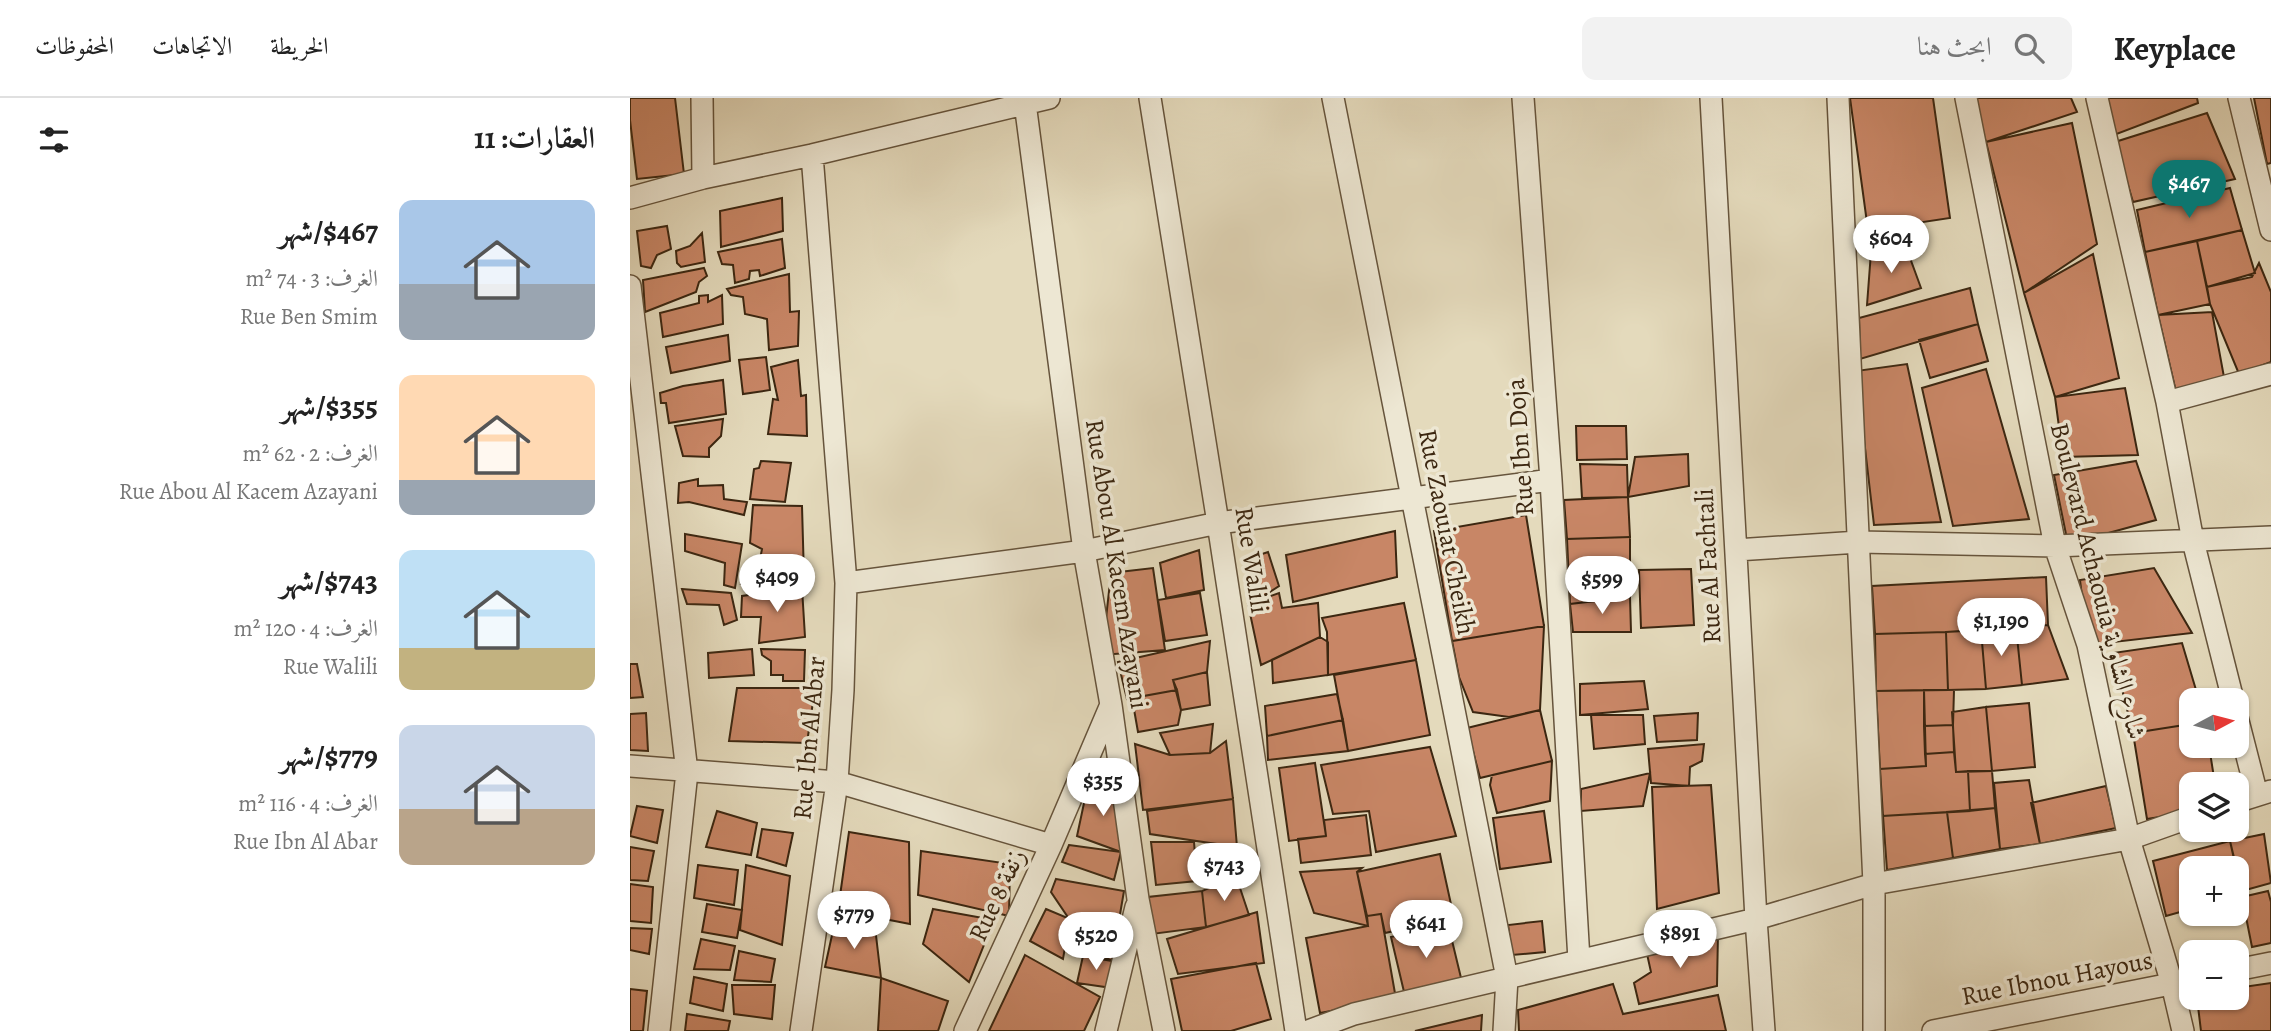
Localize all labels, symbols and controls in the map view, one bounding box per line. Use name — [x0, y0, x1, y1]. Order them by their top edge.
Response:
search box — [1582, 17, 2072, 80]
text: Keyplace — [2114, 26, 2236, 71]
text: ابحث هنا — [1917, 29, 1992, 64]
icon: search — [2010, 29, 2048, 67]
text: المحفوظات — [35, 30, 114, 62]
text: الاتجاهات — [152, 30, 232, 62]
text: الخريطة — [270, 30, 329, 62]
text: العقارات: 11 — [474, 118, 595, 158]
icon: filters — [35, 121, 73, 159]
pin: $467 — [2148, 160, 2230, 220]
text: $467 — [2168, 167, 2210, 198]
text: $467/شهر — [279, 211, 378, 251]
pin: $604 — [1850, 216, 1932, 275]
text: $604 — [1869, 222, 1913, 253]
icon: home — [455, 228, 539, 312]
text: الغرف: 3 · 74 m² — [245, 263, 378, 294]
text: Rue Ben Smim — [240, 301, 378, 332]
street label: Rue Ibn Doja — [1498, 377, 1542, 517]
text: $355/شهر — [281, 386, 378, 426]
icon: home — [455, 403, 539, 487]
street label: Rue Abou Al Kacem Azayani — [1077, 417, 1157, 711]
street label: Boulevard Achaouia شارع الشاوية — [2038, 419, 2154, 744]
street label: Rue Zaouiat Cheikh — [1410, 426, 1484, 638]
text: الغرف: 2 · 62 m² — [243, 438, 378, 469]
text: Rue Abou Al Kacem Azayani — [119, 476, 378, 507]
street label: Rue Al Fachtali — [1686, 487, 1730, 645]
street label: Rue Walili — [1226, 504, 1278, 616]
pin: $409 — [736, 554, 818, 614]
pin: $599 — [1561, 556, 1643, 616]
text: $743/شهر — [280, 561, 378, 601]
text: $409 — [755, 561, 799, 592]
text: $599 — [1581, 563, 1623, 594]
icon: home — [455, 578, 539, 662]
pin: $1,190 — [1944, 598, 2058, 658]
text: $1,190 — [1973, 605, 2029, 636]
text: الغرف: 4 · 120 m² — [234, 613, 378, 644]
text: Rue Walili — [283, 651, 378, 682]
street label: Rue Ibn Al Abar — [784, 655, 834, 821]
north arrow — [2179, 688, 2249, 758]
map controls — [2179, 688, 2249, 1010]
text: $779/شهر — [280, 736, 378, 776]
icon: home — [455, 753, 539, 837]
pin: $355 — [1062, 758, 1144, 818]
text: $355 — [1083, 765, 1123, 796]
button: layers — [2179, 772, 2249, 842]
text: الغرف: 4 · 116 m² — [238, 788, 378, 819]
text: Rue Ibn Al Abar — [233, 826, 378, 857]
street label: Rue 8 زنقة — [960, 843, 1034, 947]
pin: $743 — [1183, 844, 1265, 903]
text: $743 — [1203, 850, 1245, 881]
button: + — [2179, 856, 2249, 926]
pin: $779 — [813, 892, 895, 951]
text: $779 — [833, 898, 875, 929]
pin: $641 — [1385, 900, 1467, 960]
text: $641 — [1406, 907, 1446, 938]
pin: $891 — [1639, 910, 1721, 970]
pin: $520 — [1055, 912, 1137, 972]
text: $891 — [1660, 917, 1700, 948]
text: $520 — [1074, 919, 1118, 950]
button: − — [2179, 940, 2249, 1010]
street label: Rue Ibnou Hayous — [1958, 942, 2156, 1014]

